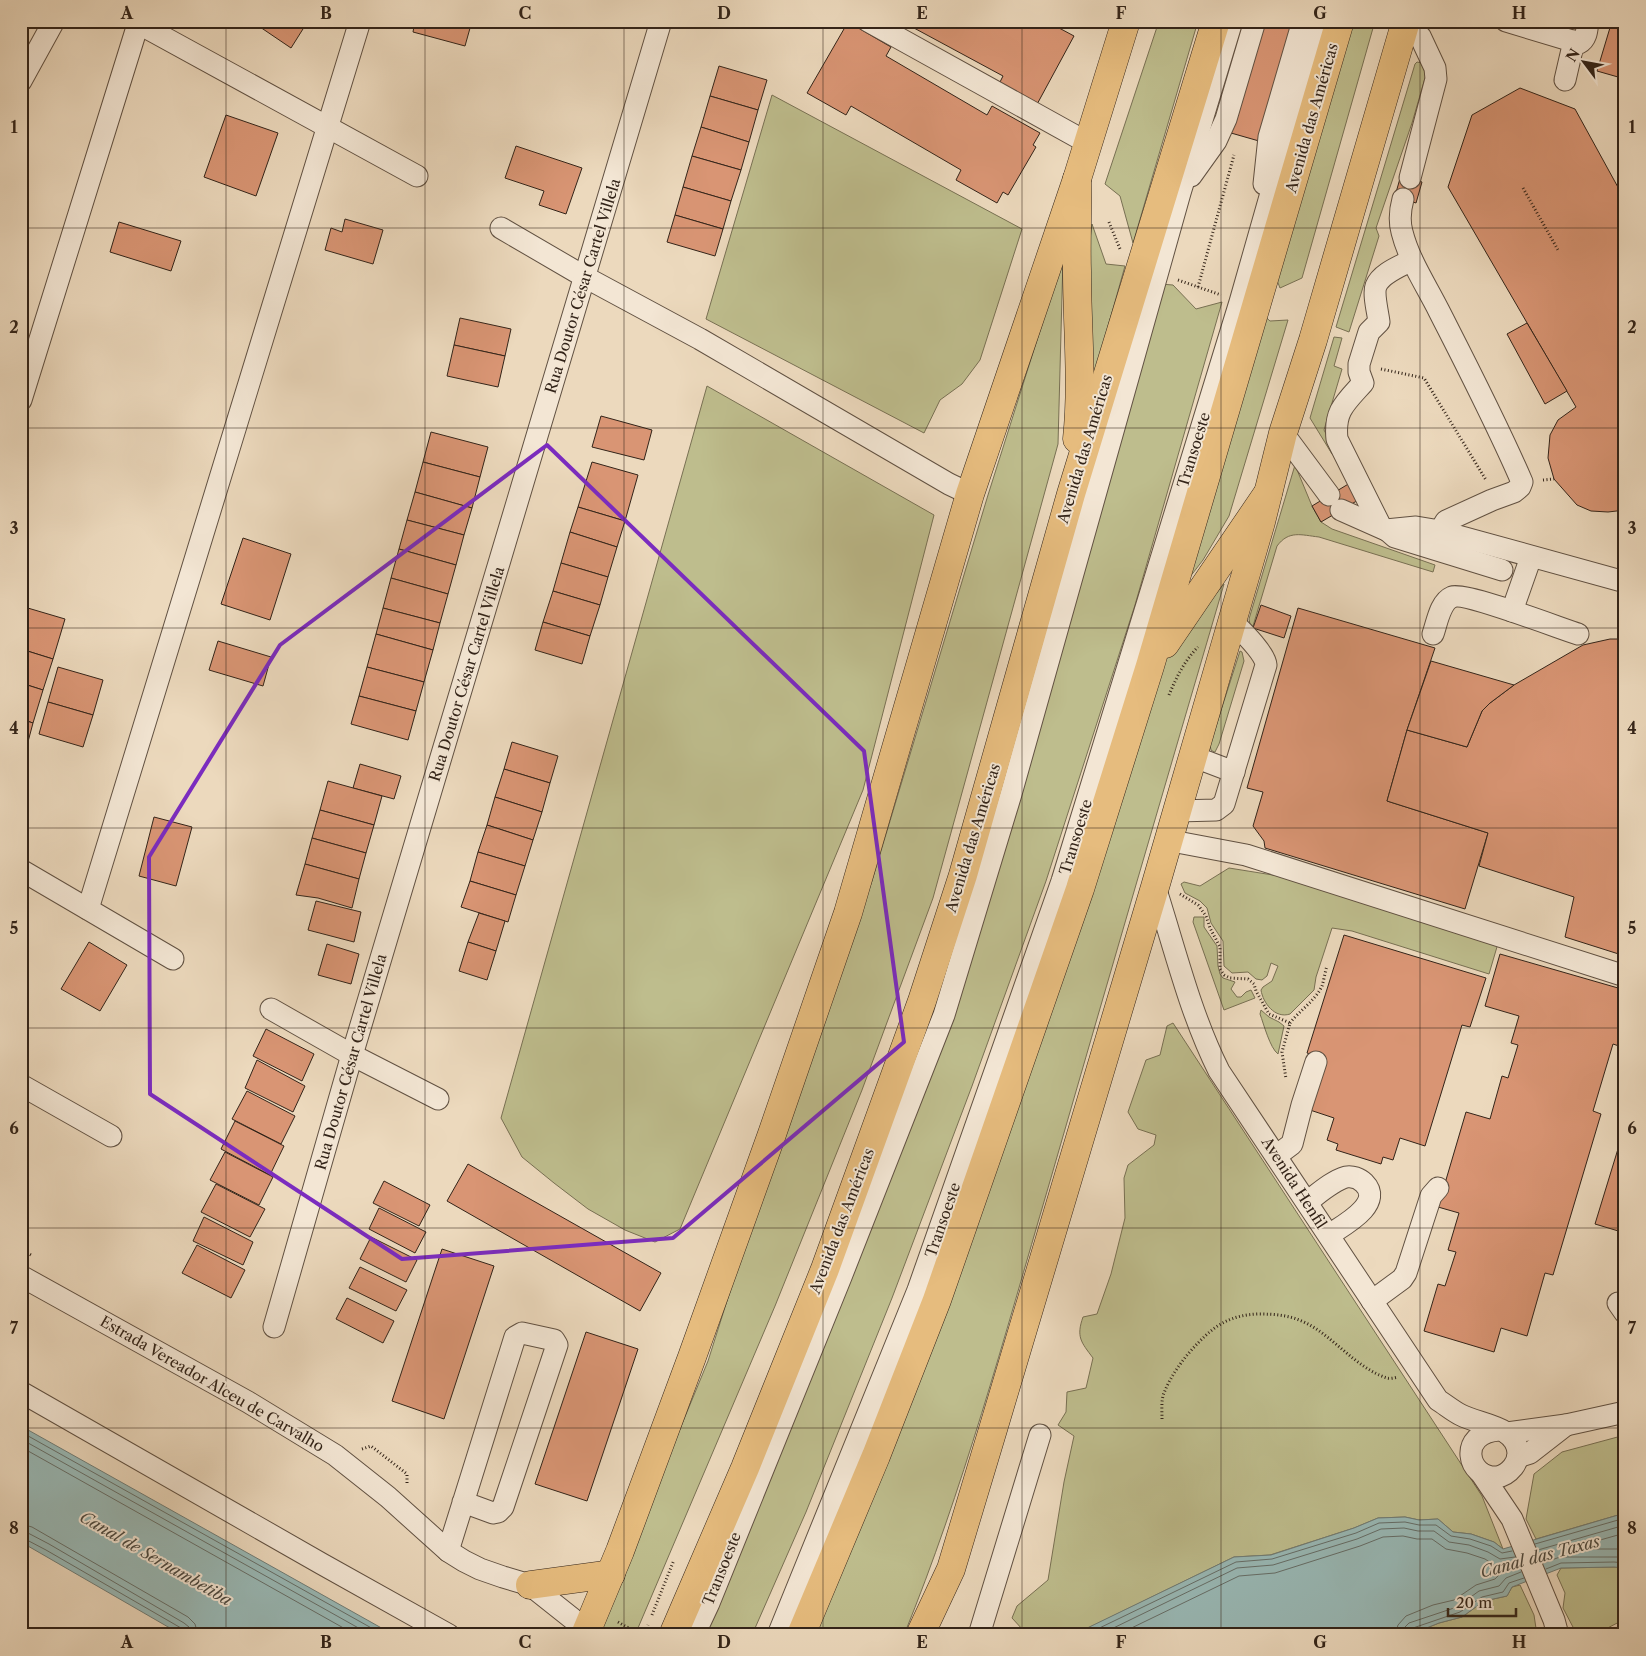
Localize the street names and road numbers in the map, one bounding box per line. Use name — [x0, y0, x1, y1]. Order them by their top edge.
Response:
street label: Avenida das Américas — [1281, 41, 1342, 196]
street label: Rua Doutor César Cartel Villela — [541, 176, 624, 396]
street label: Avenida das Américas — [1053, 372, 1116, 527]
street label: Transoeste — [1173, 410, 1214, 490]
street label: Rua Doutor César Cartel Villela — [425, 564, 508, 784]
street label: Avenida das Américas — [941, 761, 1004, 916]
street label: Transoeste — [1055, 797, 1096, 877]
street label: Rua Doutor César Cartel Villela — [311, 952, 391, 1172]
street label: Avenida Henfil — [1257, 1133, 1331, 1233]
street label: Avenida das Américas — [805, 1145, 878, 1297]
street label: Transoeste — [921, 1180, 964, 1260]
street label: Estrada Vereador Alceu de Carvalho — [97, 1311, 328, 1456]
street label: Transoeste — [698, 1529, 745, 1609]

